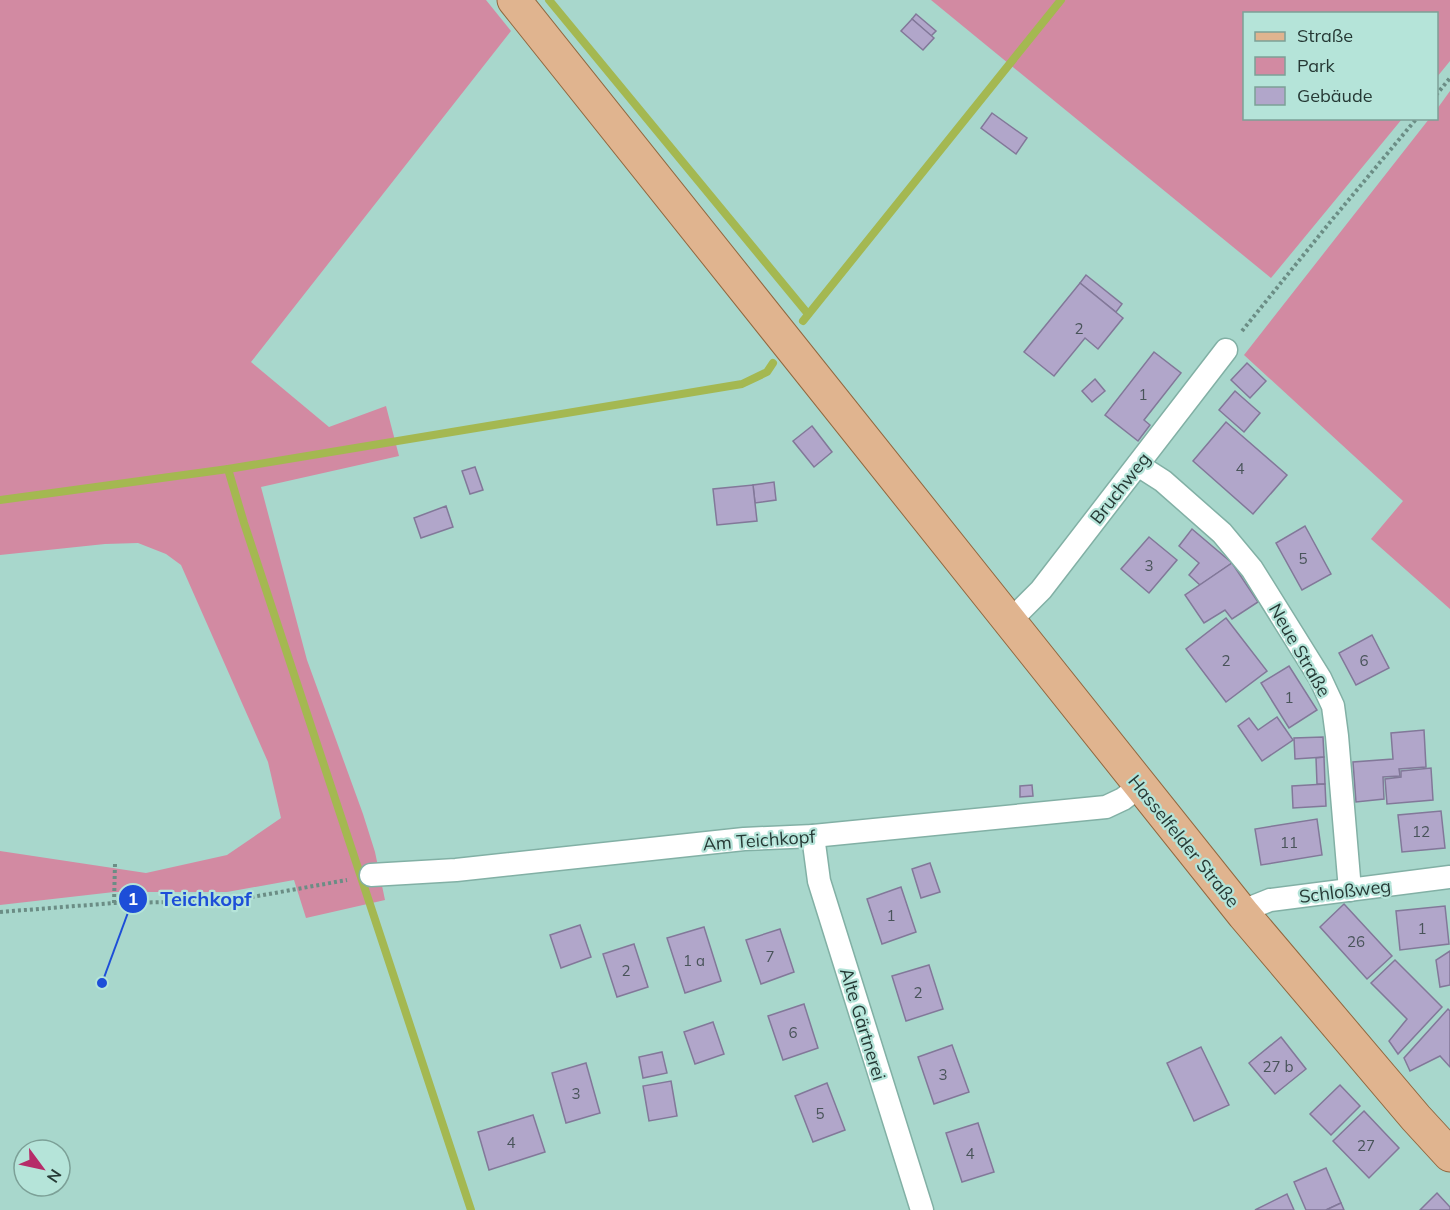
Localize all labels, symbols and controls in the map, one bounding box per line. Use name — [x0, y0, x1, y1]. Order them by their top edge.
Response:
legend — [1243, 12, 1438, 120]
text: Straße — [1297, 24, 1353, 47]
text: Park — [1297, 54, 1336, 77]
text: Gebäude — [1297, 84, 1373, 107]
house number: 2 — [1074, 319, 1084, 338]
house number: 1 — [1138, 385, 1148, 404]
street label: Bruchweg — [1085, 448, 1155, 528]
house number: 4 — [1235, 459, 1245, 478]
house number: 5 — [1298, 549, 1308, 568]
house number: 3 — [1144, 556, 1154, 575]
street label: Neue Straße — [1264, 599, 1336, 701]
house number: 2 — [1221, 651, 1231, 670]
house number: 6 — [1359, 651, 1369, 670]
house number: 1 — [1284, 688, 1294, 707]
street label: Hasselfelder Straße — [1123, 770, 1245, 912]
house number: 12 — [1412, 822, 1430, 841]
street label: Am Teichkopf — [702, 825, 817, 855]
house number: 11 — [1280, 833, 1298, 852]
street label: Schloßweg — [1298, 874, 1392, 908]
callout: Teichkopf — [118, 880, 263, 918]
text: Teichkopf — [160, 886, 252, 911]
text: 1 — [128, 887, 138, 910]
house number: 1 — [886, 906, 896, 925]
house number: 1 — [1417, 919, 1427, 938]
house number: 26 — [1347, 932, 1365, 951]
house number: 7 — [765, 947, 775, 966]
house number: 1 a — [683, 951, 705, 970]
house number: 2 — [621, 961, 631, 980]
street label: Alte Gärtnerei — [835, 965, 891, 1083]
house number: 2 — [913, 983, 923, 1002]
house number: 6 — [788, 1023, 798, 1042]
house number: 27 b — [1263, 1057, 1293, 1076]
house number: 3 — [938, 1065, 948, 1084]
house number: 3 — [571, 1084, 581, 1103]
house number: 5 — [815, 1104, 825, 1123]
house number: 4 — [506, 1133, 516, 1152]
house number: 27 — [1357, 1136, 1375, 1155]
north arrow — [12, 1138, 72, 1198]
house number: 4 — [965, 1144, 975, 1163]
text: N — [43, 1166, 66, 1187]

